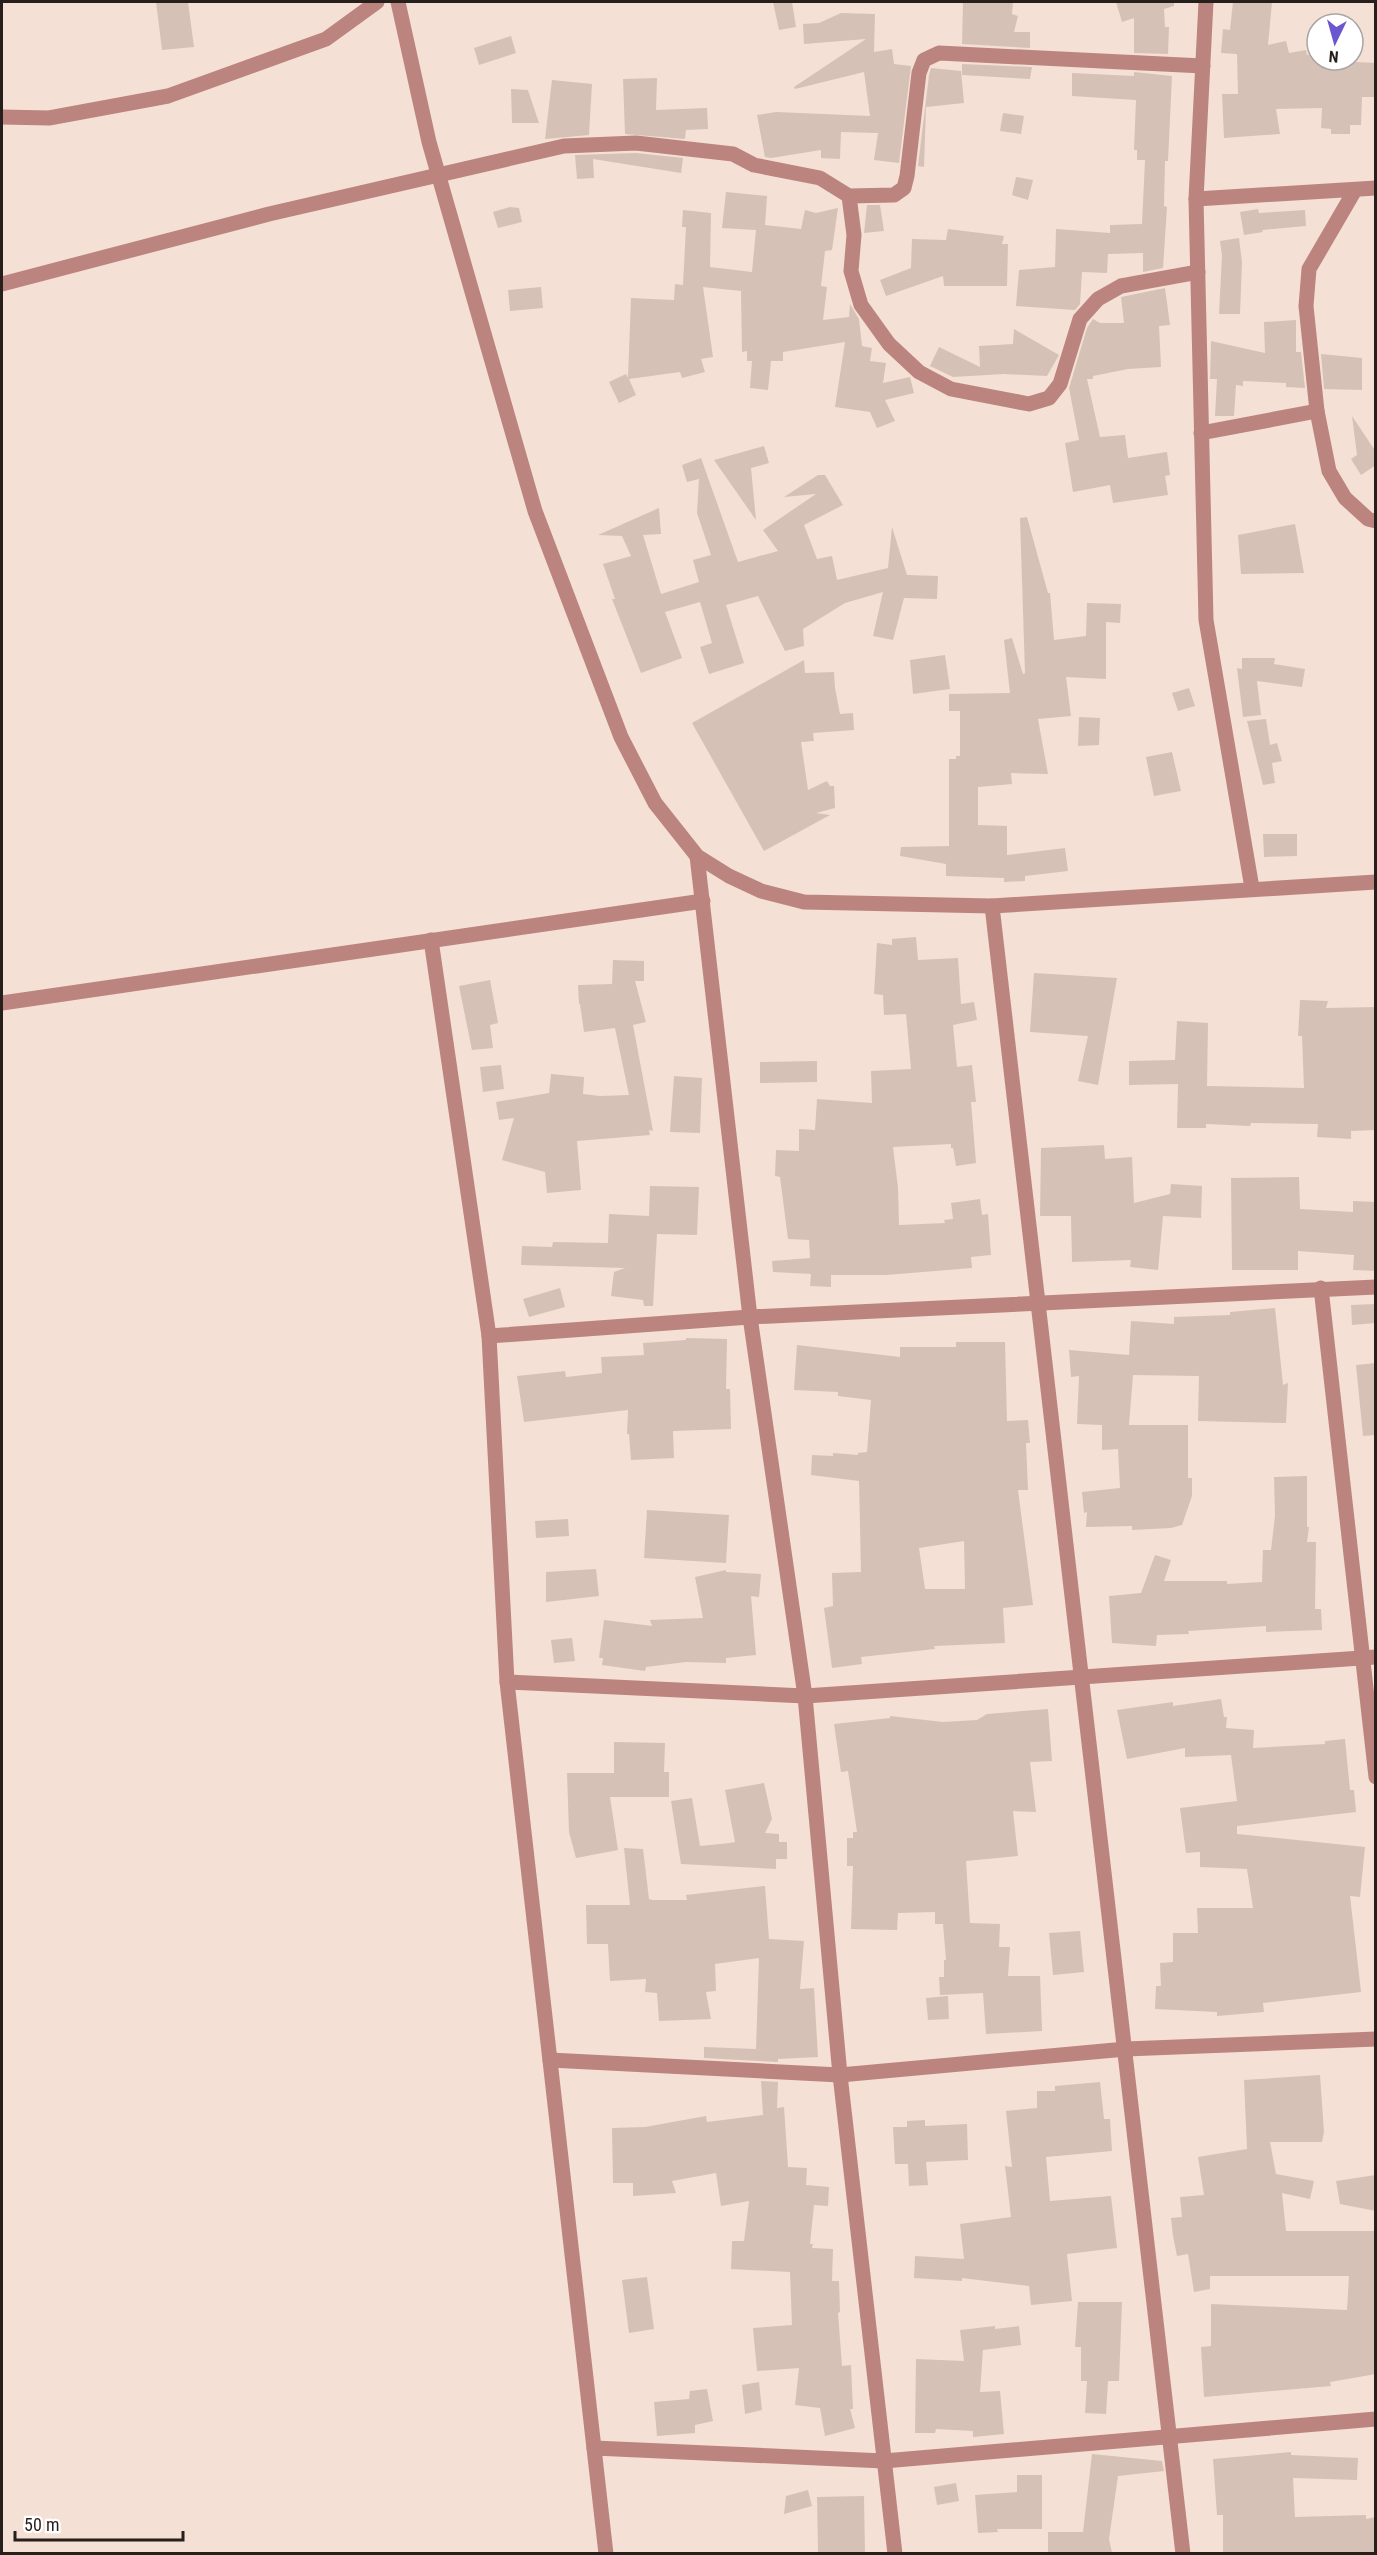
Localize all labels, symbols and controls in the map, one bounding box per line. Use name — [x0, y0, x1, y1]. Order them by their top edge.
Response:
north arrow — [1305, 12, 1365, 72]
text: N — [1328, 47, 1339, 66]
scale bar — [15, 2504, 183, 2542]
text: 50 m — [24, 2514, 59, 2535]

